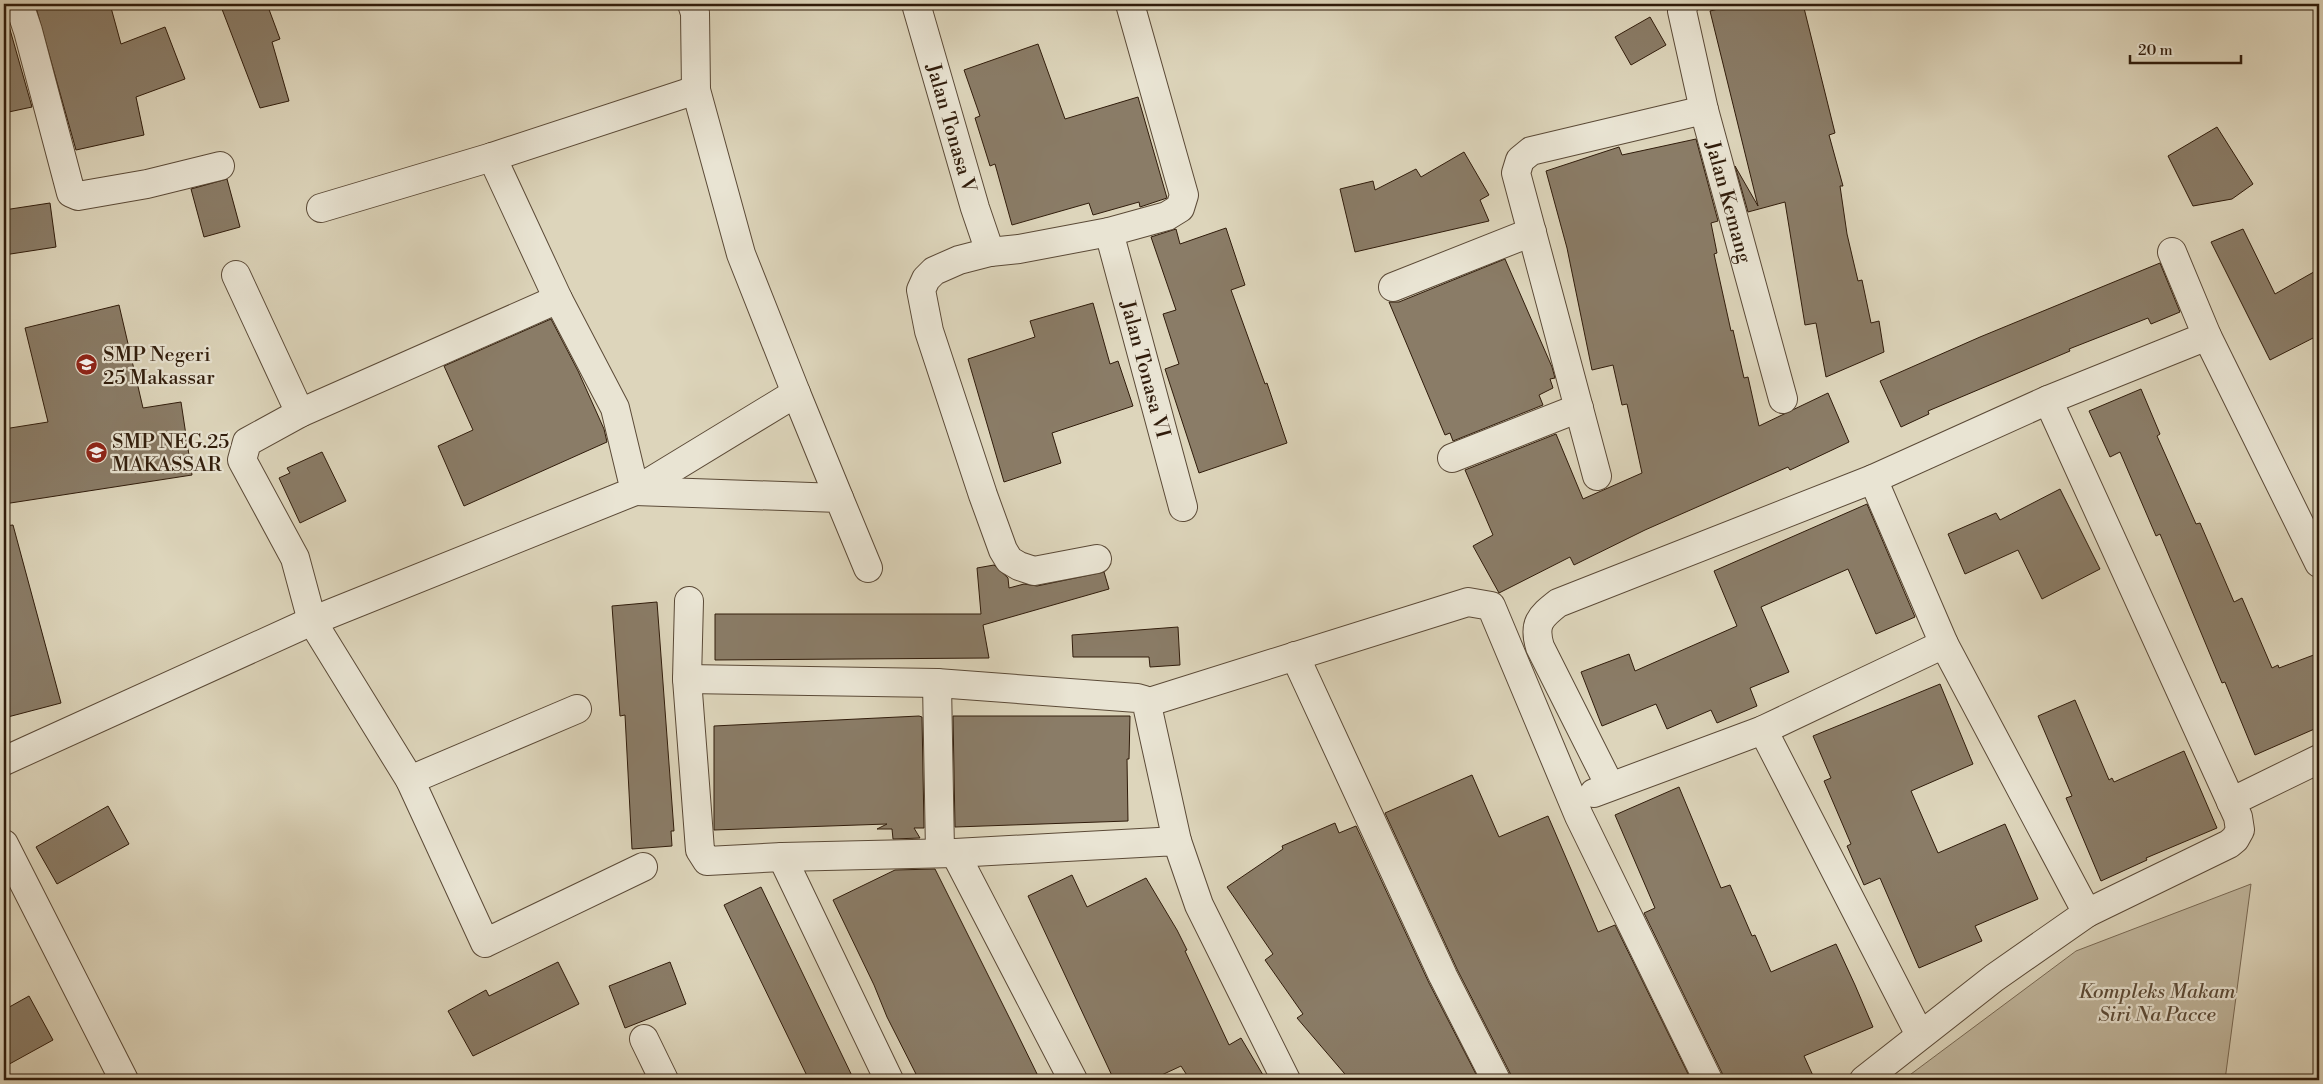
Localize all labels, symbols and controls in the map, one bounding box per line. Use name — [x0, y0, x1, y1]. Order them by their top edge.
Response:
scale bar — [2130, 32, 2242, 64]
text: 20 m — [2138, 41, 2173, 60]
street label: Jalan Tonasa V — [920, 60, 981, 197]
street label: Jalan Kemang — [1699, 138, 1756, 267]
street label: Jalan Tonasa VI — [1114, 297, 1175, 441]
place label: SMP Negeri 25 Makassar — [103, 343, 215, 391]
school or university icon: SMP Negeri 25 Makassar — [75, 353, 99, 377]
place label: SMP NEG.25 MAKASSAR — [112, 430, 229, 478]
school or university icon: SMP NEG.25 MAKASSAR — [84, 440, 108, 464]
park label: Kompleks Makam Siri Na Pacce — [2078, 980, 2236, 1028]

